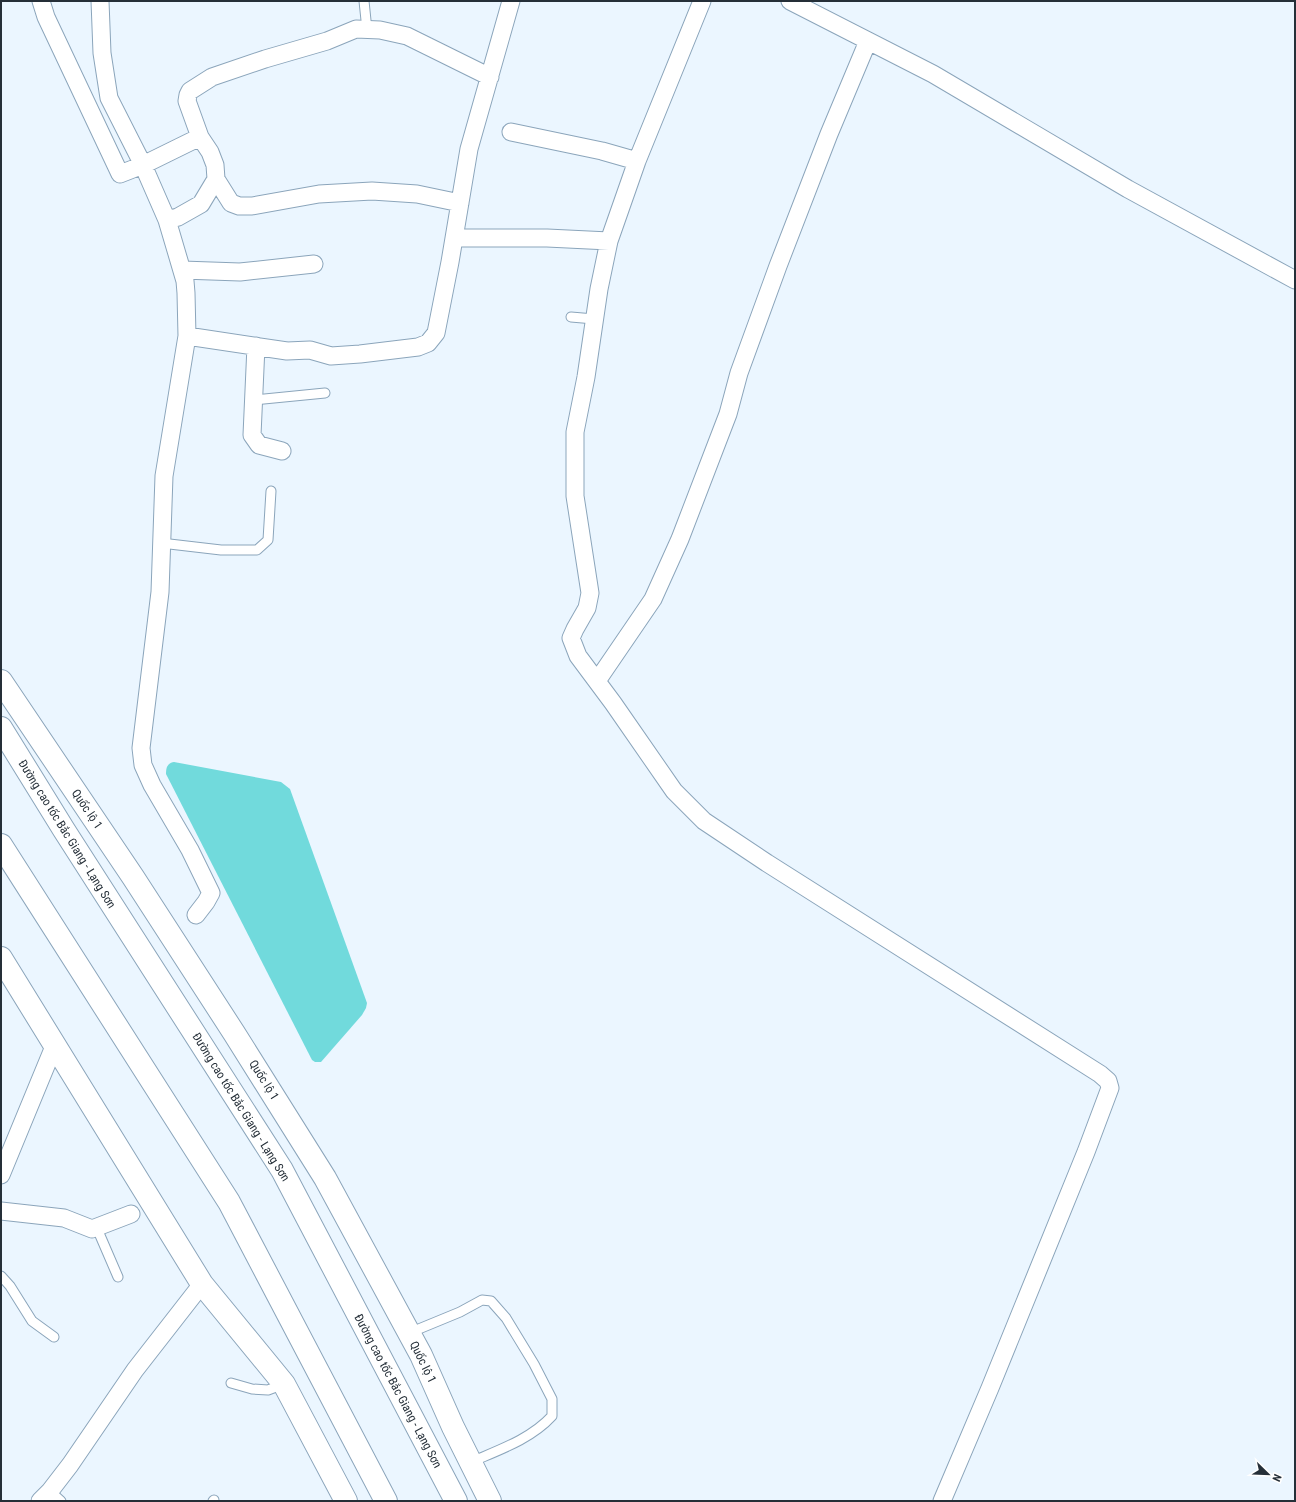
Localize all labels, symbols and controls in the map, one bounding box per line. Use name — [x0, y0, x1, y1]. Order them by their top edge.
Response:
street label: Đường cao tốc Bắc Giang - Lạng Sơn — [15, 757, 119, 911]
street label: Quốc lộ 1 — [69, 787, 105, 831]
street label: Đường cao tốc Bắc Giang - Lạng Sơn — [189, 1030, 293, 1184]
street label: Quốc lộ 1 — [246, 1057, 282, 1103]
street label: Đường cao tốc Bắc Giang - Lạng Sơn — [351, 1312, 445, 1471]
street label: Quốc lộ 1 — [407, 1339, 439, 1385]
north arrow — [1248, 1454, 1288, 1494]
text: N — [1269, 1472, 1284, 1484]

